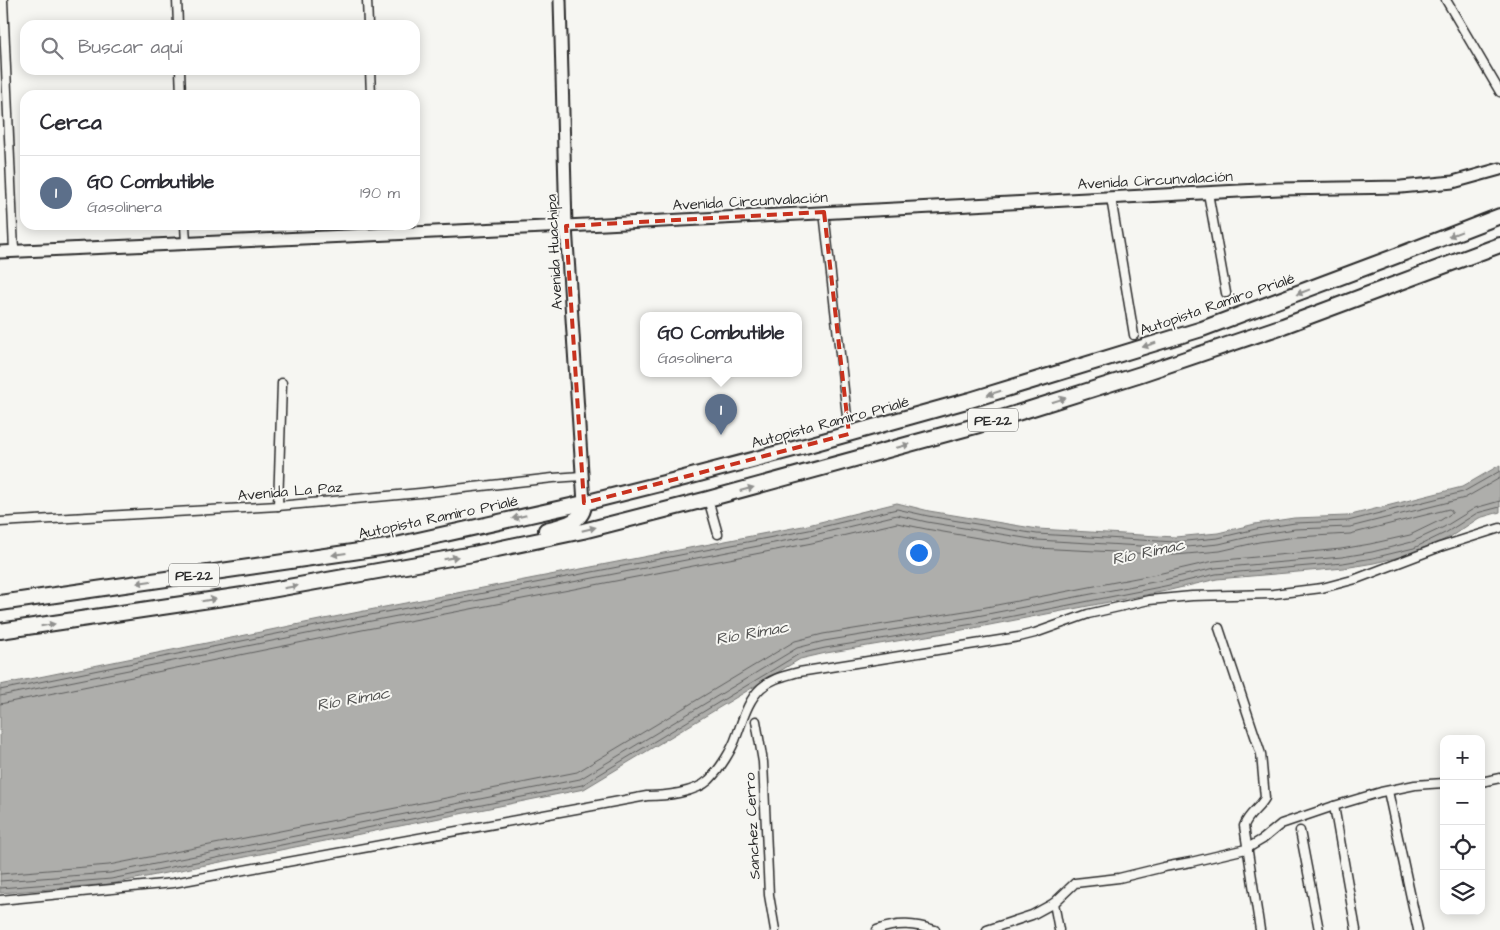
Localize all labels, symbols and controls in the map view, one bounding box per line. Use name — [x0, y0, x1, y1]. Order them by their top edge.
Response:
search box — [20, 20, 420, 75]
icon: search — [38, 34, 66, 62]
text: Buscar aquí — [78, 34, 182, 61]
text: Cerca — [40, 108, 102, 137]
street label: Avenida Circunvalación — [1077, 166, 1234, 195]
text: GO Combutible — [87, 169, 214, 196]
text: 1 — [55, 182, 57, 204]
text: 190 m — [360, 182, 400, 204]
street label: Avenida Circunvalación — [672, 187, 829, 216]
street label: Avenida Huachipa — [541, 193, 568, 310]
text: Gasolinera — [87, 196, 162, 218]
one-way arrow — [1447, 230, 1462, 238]
street label: Autopista Ramiro Prialé — [1137, 268, 1298, 341]
one-way arrow — [1295, 288, 1310, 296]
popup — [640, 312, 802, 377]
text: GO Combutible — [657, 320, 785, 347]
one-way arrow — [1142, 342, 1157, 350]
text: Gasolinera — [657, 347, 732, 369]
one-way arrow — [986, 389, 1001, 397]
street label: Autopista Ramiro Prialé — [749, 391, 911, 454]
pin: 1 — [705, 394, 737, 435]
one-way arrow — [1052, 395, 1067, 403]
road number: PE-22 — [968, 408, 1018, 432]
one-way arrow — [896, 441, 911, 449]
street label: Avenida La Paz — [237, 476, 344, 507]
one-way arrow — [739, 484, 754, 492]
street label: Autopista Ramiro Prialé — [356, 490, 520, 545]
one-way arrow — [511, 513, 526, 521]
one-way arrow — [582, 525, 597, 533]
water label: Río Rímac — [1110, 533, 1187, 570]
your location — [906, 540, 932, 566]
one-way arrow — [331, 550, 347, 558]
one-way arrow — [444, 554, 459, 562]
road number: PE-22 — [169, 564, 219, 586]
one-way arrow — [135, 578, 151, 586]
one-way arrow — [284, 582, 300, 590]
one-way arrow — [201, 596, 217, 604]
water label: Río Rímac — [714, 616, 791, 650]
one-way arrow — [41, 620, 57, 628]
water label: Río Rímac — [315, 682, 392, 716]
map controls — [1440, 735, 1485, 915]
button: + — [1440, 735, 1485, 780]
street label: Sanchez Cerro — [739, 771, 766, 880]
button: − — [1440, 780, 1485, 825]
button: locate — [1440, 825, 1485, 870]
button: layers — [1440, 870, 1485, 915]

